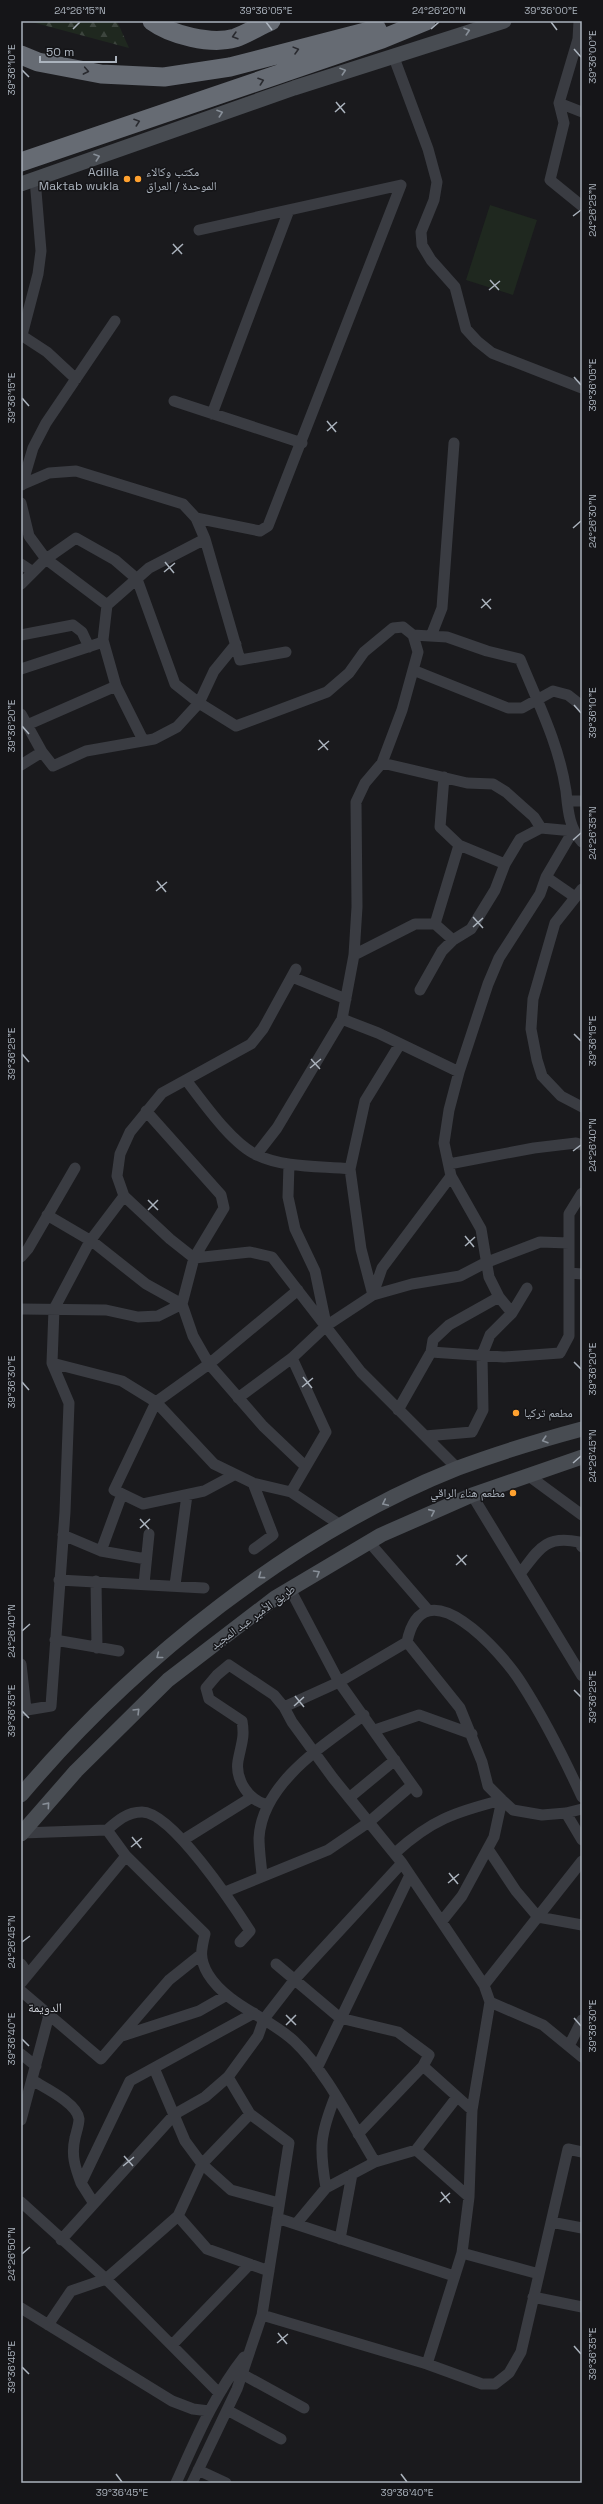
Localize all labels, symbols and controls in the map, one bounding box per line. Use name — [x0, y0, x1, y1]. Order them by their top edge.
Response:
text: 24°26'15"N — [54, 4, 106, 17]
text: 39°36'05"E — [240, 4, 293, 17]
text: 24°26'20"N — [412, 4, 466, 17]
text: 39°36'00"E — [524, 4, 578, 17]
one-way arrow — [463, 27, 470, 36]
text: 39°36'00"E — [586, 30, 599, 84]
one-way arrow — [232, 31, 239, 40]
scale bar — [40, 38, 116, 64]
text: 39°36'10"E — [5, 44, 18, 96]
text: 50 m — [46, 44, 74, 60]
one-way arrow — [293, 46, 300, 55]
one-way arrow — [83, 66, 89, 75]
one-way arrow — [339, 68, 346, 76]
one-way arrow — [257, 77, 264, 85]
one-way arrow — [216, 110, 223, 118]
one-way arrow — [134, 119, 141, 127]
one-way arrow — [94, 153, 101, 161]
place label: Adilla Maktab wukla — [39, 164, 119, 194]
place label: مكتب وكالاء الموحدة / العراق — [146, 164, 217, 194]
marker: Adilla Maktab wukla — [122, 174, 132, 184]
marker: مكتب وكالاء الموحدة / العراق — [133, 174, 143, 184]
text: 24°26'25"N — [586, 183, 599, 237]
text: 39°36'05"E — [586, 358, 599, 411]
text: 39°36'15"E — [5, 372, 18, 423]
text: 24°26'30"N — [586, 494, 599, 548]
text: 39°36'10"E — [586, 687, 599, 739]
text: 39°36'20"E — [5, 699, 18, 752]
text: 24°26'35"N — [586, 806, 599, 860]
text: 39°36'15"E — [586, 1015, 599, 1066]
text: 39°36'25"E — [5, 1027, 18, 1080]
text: 24°26'40"N — [586, 1118, 599, 1172]
text: 39°36'20"E — [586, 1342, 599, 1395]
text: 39°36'30"E — [5, 1355, 18, 1408]
place label: مطعم تركيا — [524, 1405, 573, 1421]
marker: مطعم تركيا — [511, 1408, 521, 1418]
text: 24°26'45"N — [586, 1429, 599, 1483]
one-way arrow — [541, 1435, 548, 1444]
place label: مطعم هناء الراقي — [430, 1485, 505, 1503]
marker: مطعم هناء الراقي — [508, 1488, 518, 1498]
one-way arrow — [381, 1498, 389, 1506]
one-way arrow — [428, 1509, 435, 1517]
one-way arrow — [313, 1570, 320, 1577]
one-way arrow — [258, 1571, 265, 1579]
street label: طريق الأمير عبد المجيد — [207, 1581, 299, 1653]
text: 24°26'40"N — [5, 1604, 18, 1658]
one-way arrow — [156, 1651, 163, 1658]
text: 39°36'25"E — [586, 1670, 599, 1723]
text: 39°36'35"E — [5, 1684, 18, 1737]
one-way arrow — [132, 1708, 140, 1716]
one-way arrow — [42, 1802, 49, 1810]
text: 24°26'45"N — [5, 1915, 18, 1969]
district label: الدويمة — [28, 1999, 62, 2016]
text: 39°36'30"E — [586, 1999, 599, 2052]
text: 39°36'40"E — [5, 2012, 18, 2065]
text: 24°26'50"N — [5, 2227, 18, 2281]
text: 39°36'35"E — [586, 2327, 599, 2380]
text: 39°36'45"E — [5, 2340, 18, 2393]
text: 39°36'45"E — [96, 2486, 149, 2499]
text: 39°36'40"E — [381, 2486, 434, 2499]

